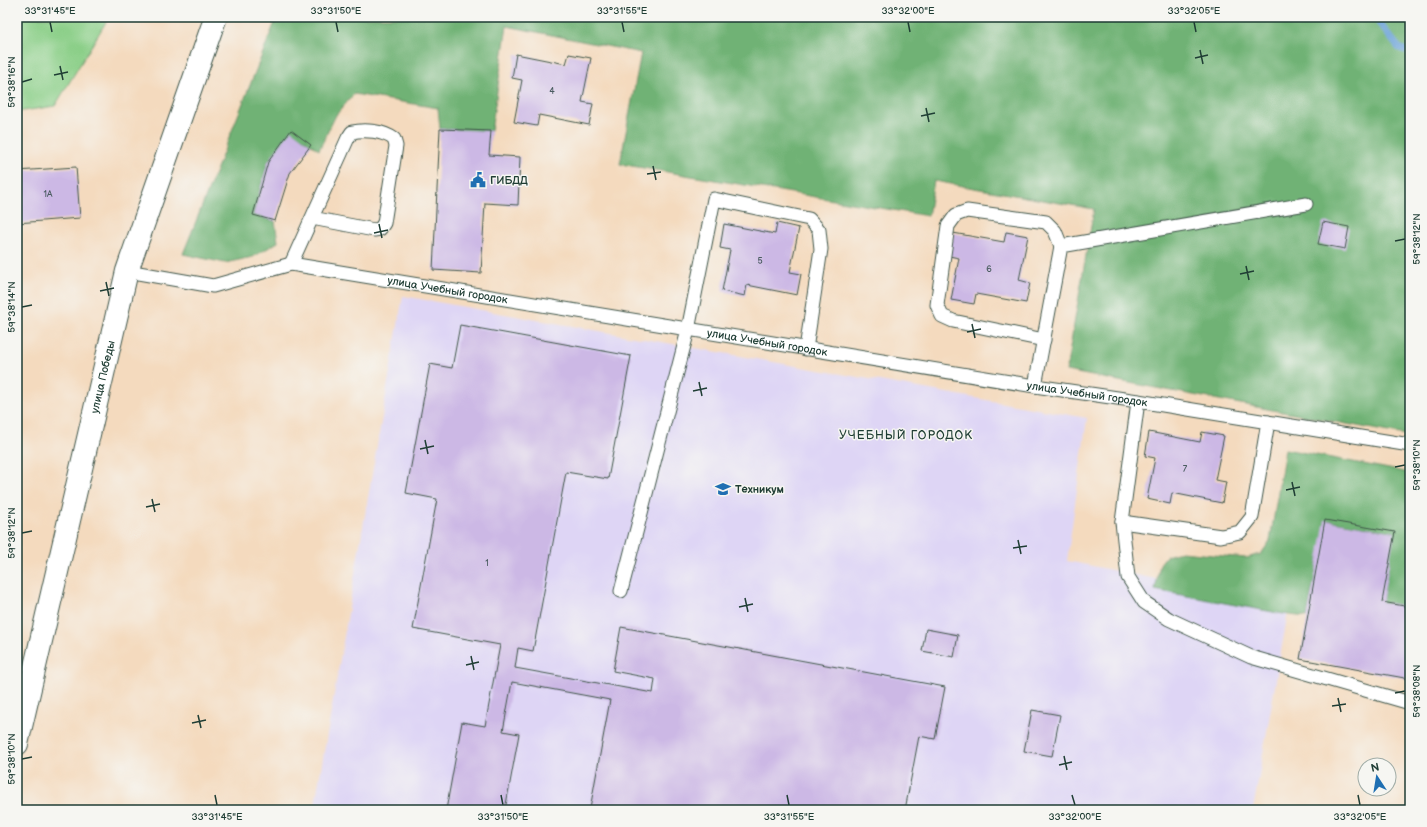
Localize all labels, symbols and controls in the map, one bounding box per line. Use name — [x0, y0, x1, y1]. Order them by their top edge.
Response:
text: 33°31'45"E — [24, 5, 76, 17]
text: 33°31'50"E — [311, 5, 362, 17]
text: 33°31'55"E — [597, 5, 648, 17]
text: 33°32'00"E — [881, 5, 935, 17]
text: 33°32'05"E — [1168, 5, 1221, 17]
text: 59°38'16"N — [6, 56, 18, 108]
house number: 4 — [549, 86, 555, 97]
public building icon: ГИБДД — [469, 171, 487, 189]
place label: ГИБДД — [490, 174, 528, 187]
house number: 1А — [44, 189, 53, 200]
text: 59°38'12"N — [1411, 213, 1423, 265]
house number: 5 — [757, 256, 763, 267]
house number: 6 — [986, 264, 992, 275]
street label: улица Учебный городок — [386, 273, 509, 306]
text: 59°38'14"N — [6, 281, 18, 333]
street label: улица Учебный городок — [706, 326, 829, 358]
street label: улица Победы — [88, 339, 117, 414]
street label: улица Учебный городок — [1026, 378, 1149, 409]
district label: УЧЕБНЫЙ ГОРОДОК — [839, 428, 973, 443]
text: 59°38'10"N — [1411, 439, 1423, 491]
house number: 7 — [1183, 464, 1188, 475]
school or university icon: Техникум — [714, 480, 732, 498]
place label: Техникум — [735, 483, 784, 496]
text: 59°38'12"N — [6, 507, 18, 559]
house number: 1 — [485, 558, 489, 569]
text: 59°38'08"N — [1411, 664, 1423, 718]
text: 59°38'10"N — [6, 733, 18, 785]
north arrow — [1357, 757, 1397, 797]
text: N — [1370, 760, 1380, 775]
text: 33°31'45"E — [191, 811, 243, 823]
text: 33°31'50"E — [478, 811, 529, 823]
text: 33°31'55"E — [764, 811, 815, 823]
text: 33°32'00"E — [1048, 811, 1102, 823]
text: 33°32'05"E — [1334, 811, 1387, 823]

